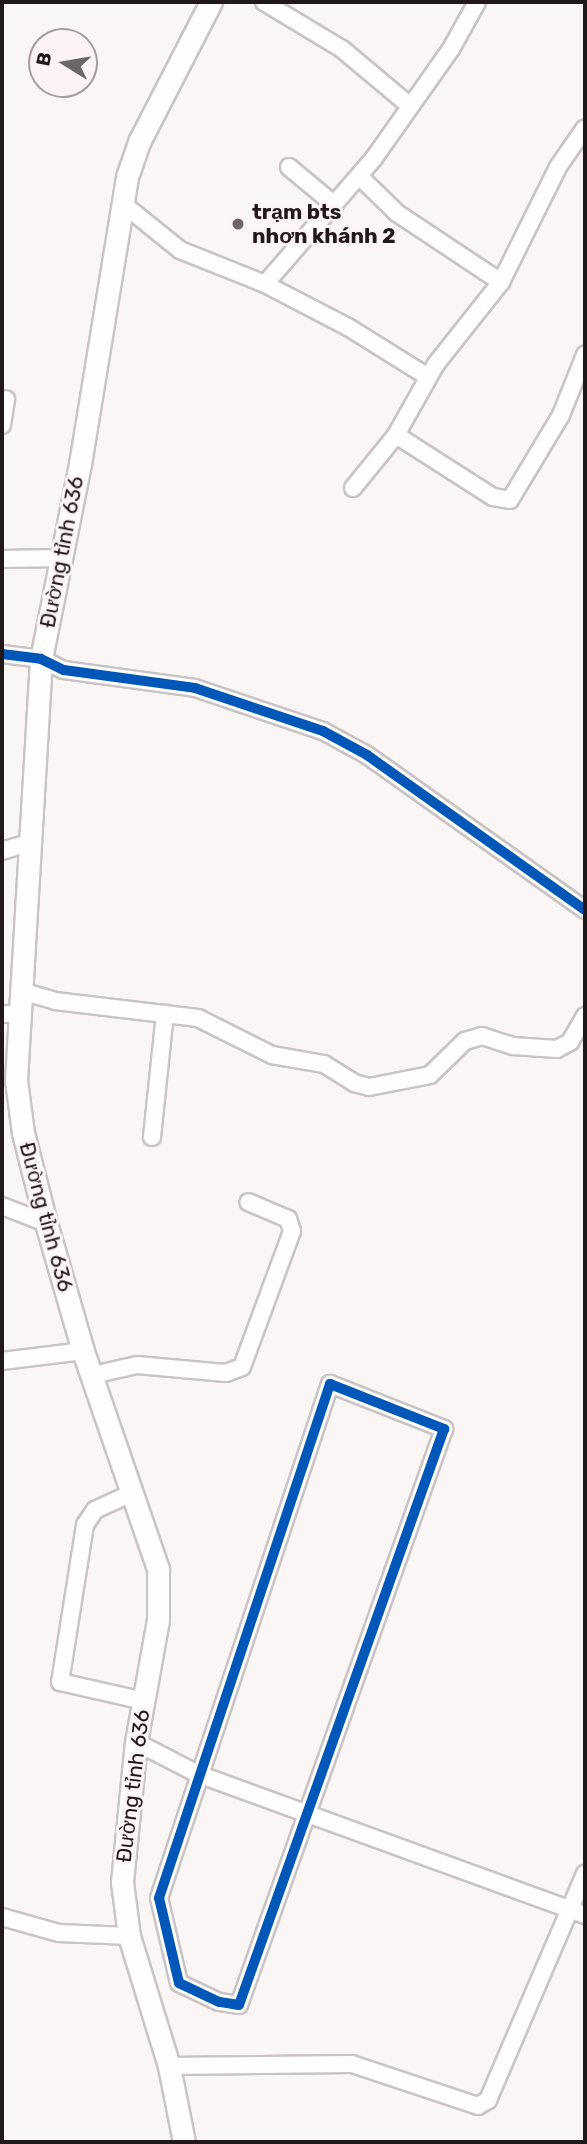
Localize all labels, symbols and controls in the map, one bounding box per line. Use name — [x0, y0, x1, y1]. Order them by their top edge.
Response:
north arrow — [28, 28, 98, 98]
text: B — [31, 51, 56, 68]
place label: trạm bts nhơn khánh 2 — [252, 199, 396, 249]
marker: trạm bts nhơn khánh 2 — [230, 216, 246, 232]
street label: Đường tỉnh 636 — [35, 474, 89, 630]
street label: Đường tỉnh 636 — [14, 1139, 78, 1295]
street label: Đường tỉnh 636 — [111, 1708, 155, 1864]

